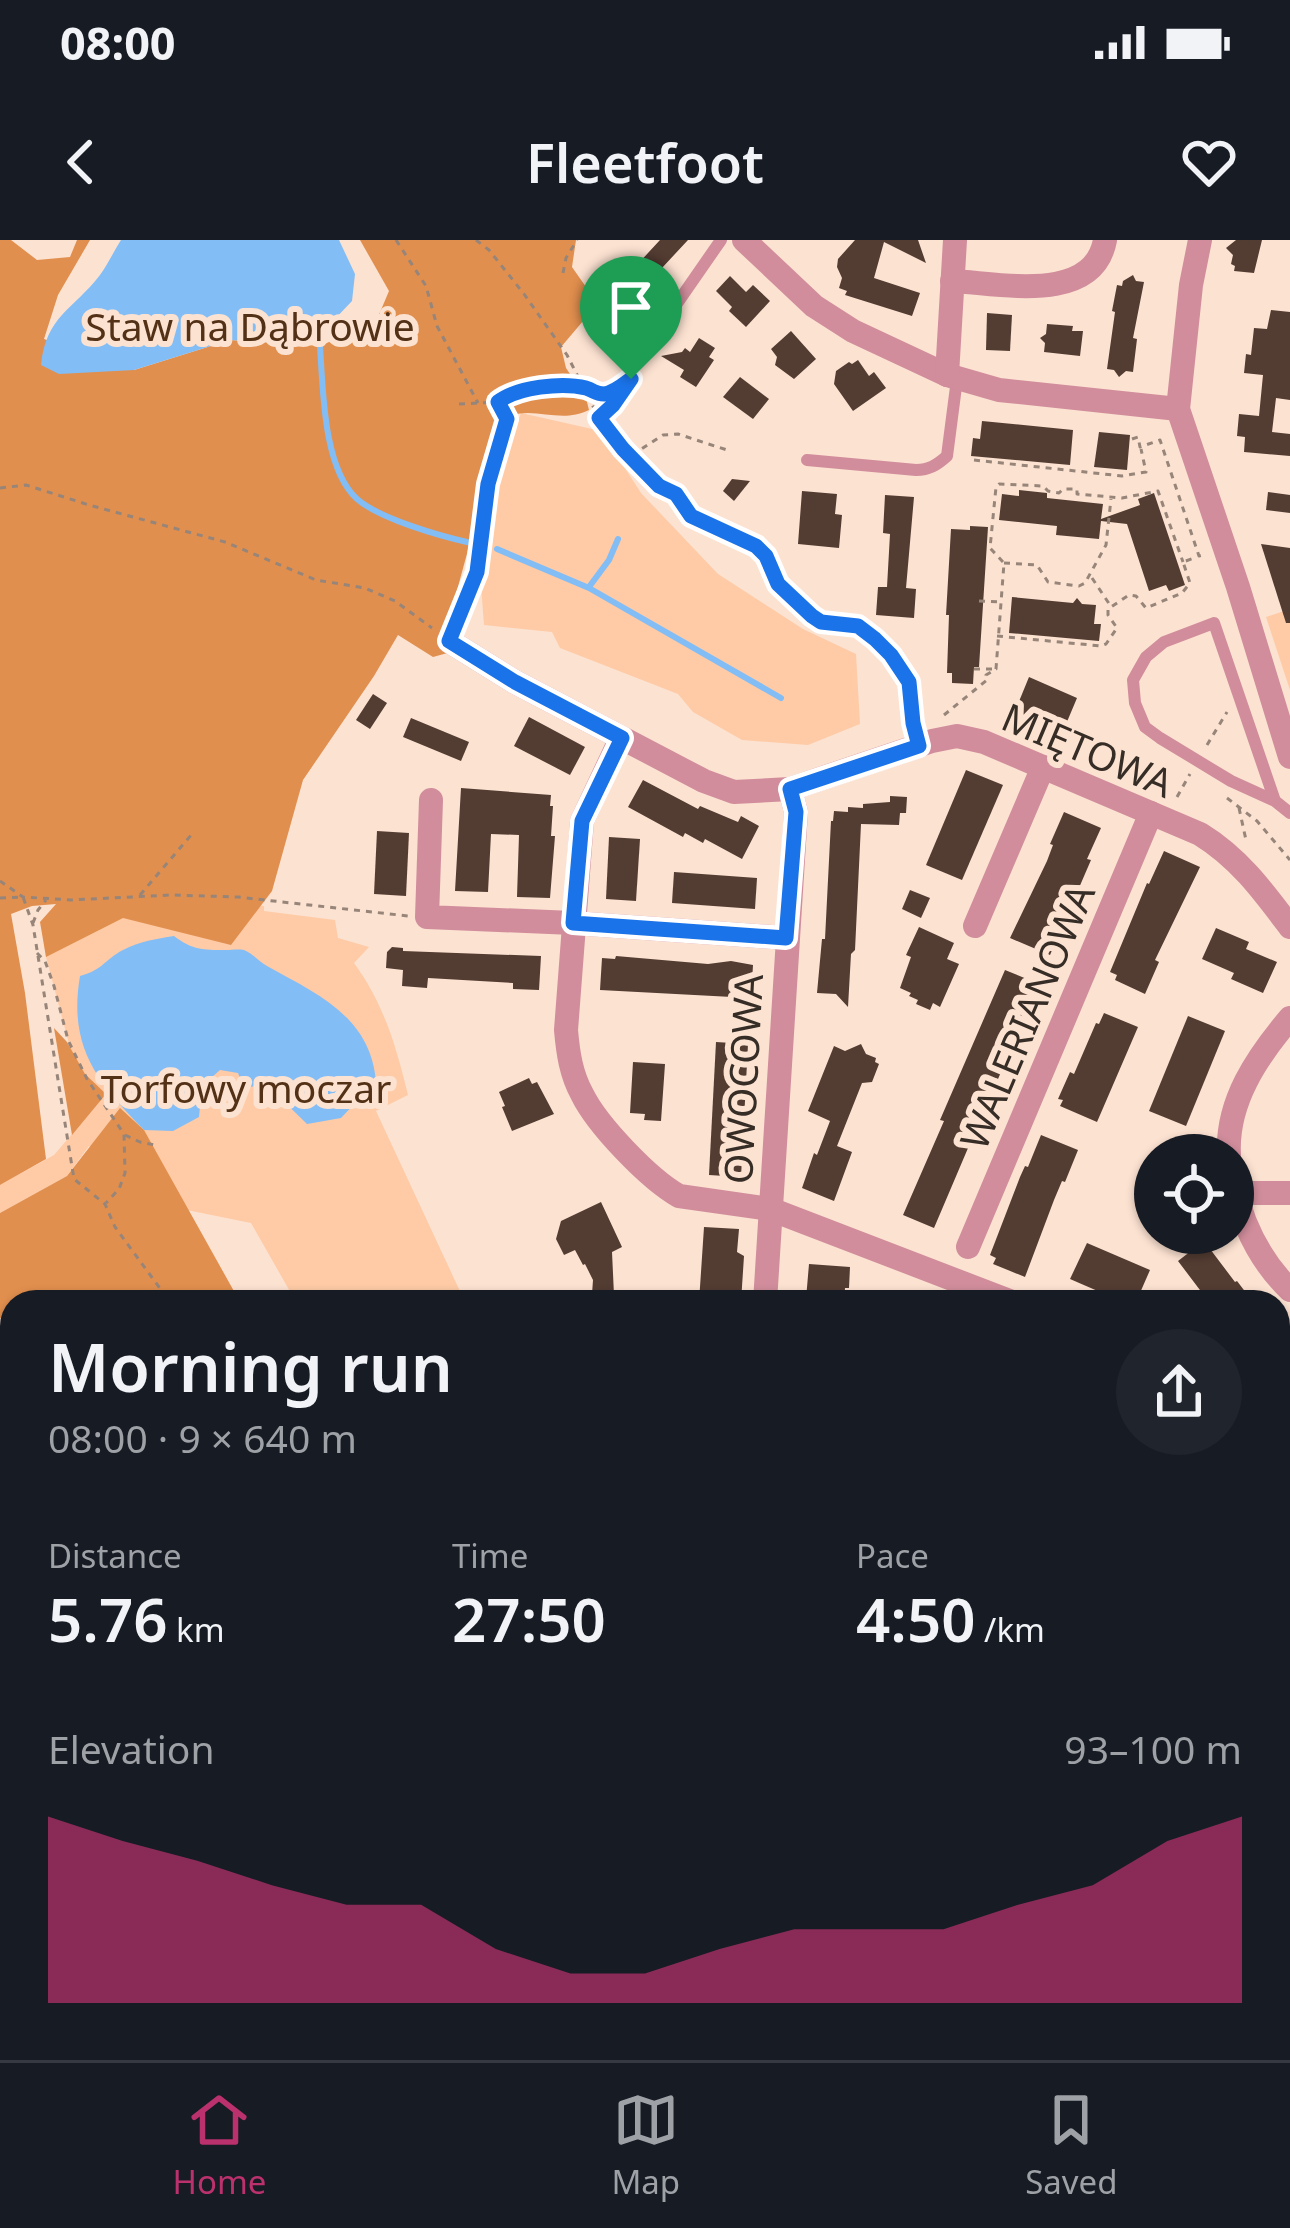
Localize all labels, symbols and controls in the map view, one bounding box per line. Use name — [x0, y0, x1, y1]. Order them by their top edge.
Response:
text: 08:00 — [60, 12, 176, 73]
text: Fleetfoot — [526, 125, 764, 199]
icon: back — [48, 129, 114, 195]
icon: heart — [1176, 129, 1242, 195]
pin — [580, 256, 682, 379]
icon: arrive — [598, 274, 664, 340]
park label: Staw na Dąbrowie — [85, 299, 415, 352]
street label: MIĘTOWA — [994, 689, 1182, 809]
street label: WALERIANOWA — [946, 875, 1106, 1157]
street label: OWOCOWA — [710, 973, 774, 1185]
park label: Torfowy moczar — [101, 1061, 391, 1114]
map controls — [1134, 1134, 1254, 1254]
button: locate — [1134, 1134, 1254, 1254]
text: Morning run — [48, 1321, 453, 1411]
button: share — [1116, 1329, 1242, 1455]
text: 08:00 · 9 × 640 m — [48, 1411, 357, 1464]
text: Distance — [48, 1533, 182, 1578]
text: Time — [452, 1533, 528, 1578]
text: Pace — [856, 1533, 929, 1578]
text: 5.76 — [48, 1578, 168, 1660]
text: 27:50 — [452, 1578, 606, 1660]
text: 4:50 — [856, 1578, 976, 1660]
text: km — [168, 1607, 225, 1652]
text: /km — [976, 1607, 1045, 1652]
text: Elevation — [48, 1722, 215, 1775]
text: 93–100 m — [1064, 1722, 1242, 1775]
tab: Home — [173, 2087, 266, 2204]
tab: Map — [611, 2087, 680, 2204]
tab: Saved — [1025, 2087, 1117, 2204]

